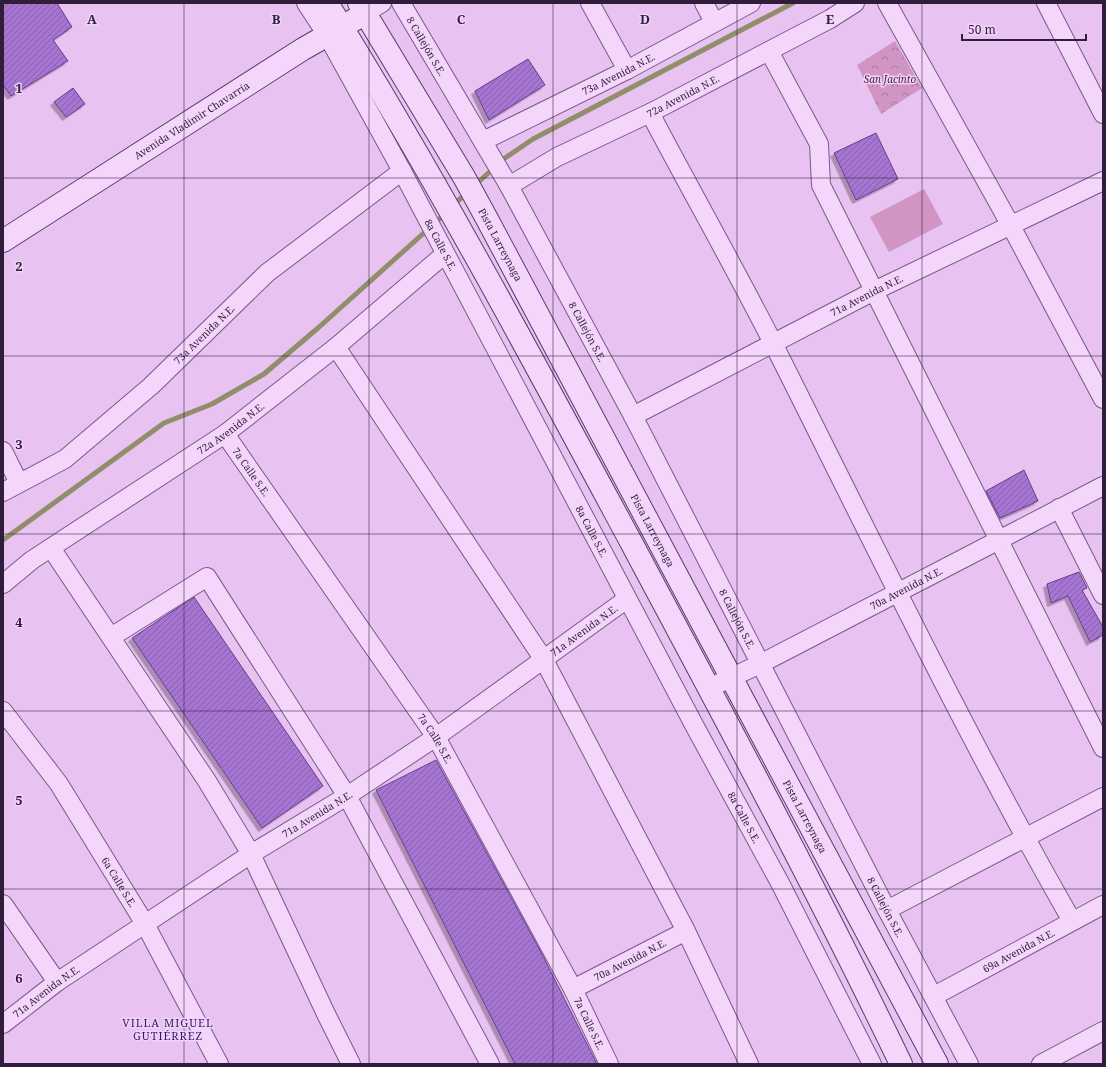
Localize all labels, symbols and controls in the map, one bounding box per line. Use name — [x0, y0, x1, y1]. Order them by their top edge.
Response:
text: A — [87, 10, 97, 28]
text: B — [272, 10, 281, 28]
text: C — [457, 10, 466, 28]
text: D — [640, 10, 650, 28]
text: E — [826, 10, 835, 28]
street label: 8 Callejón S.E. — [404, 14, 449, 78]
scale bar — [962, 16, 1086, 42]
text: 50 m — [968, 21, 996, 38]
street label: 73a Avenida N.E. — [579, 49, 657, 98]
street label: 72a Avenida N.E. — [644, 71, 722, 121]
park label: San Jacinto — [864, 72, 917, 86]
street label: Avenida Vladimir Chavarría — [131, 78, 252, 162]
text: 1 — [15, 79, 23, 97]
street label: Pista Larreynaga — [475, 205, 526, 284]
street label: 8a Calle S.E. — [422, 217, 460, 273]
text: 2 — [15, 257, 23, 275]
street label: 71a Avenida N.E. — [828, 271, 905, 320]
street label: 8 Callejón S.E. — [566, 299, 609, 364]
street label: 73a Avenida N.E. — [170, 301, 238, 367]
street label: 72a Avenida N.E. — [194, 399, 267, 457]
text: 3 — [15, 435, 23, 453]
street label: 7a Calle S.E. — [229, 445, 273, 499]
street label: Pista Larreynaga — [628, 491, 678, 570]
street label: 8a Calle S.E. — [573, 503, 611, 560]
street label: 70a Avenida N.E. — [867, 564, 945, 613]
street label: 8 Callejón S.E. — [716, 586, 759, 652]
street label: 71a Avenida N.E. — [547, 601, 620, 659]
text: 4 — [15, 613, 23, 631]
street label: 7a Calle S.E. — [415, 710, 456, 766]
street label: Pista Larreynaga — [780, 777, 831, 856]
street label: 71a Avenida N.E. — [279, 787, 355, 841]
street label: 8a Calle S.E. — [725, 789, 764, 846]
text: 5 — [15, 791, 23, 809]
street label: 6a Calle S.E. — [98, 854, 140, 910]
street label: 8 Callejón S.E. — [864, 875, 907, 940]
street label: 69a Avenida N.E. — [980, 925, 1057, 976]
street label: 70a Avenida N.E. — [591, 935, 669, 984]
street label: 71a Avenida N.E. — [10, 962, 82, 1021]
text: 6 — [15, 969, 23, 987]
street label: 7a Calle S.E. — [571, 995, 608, 1052]
district label: VILLA MIGUEL GUTIÉRREZ — [122, 1015, 214, 1043]

